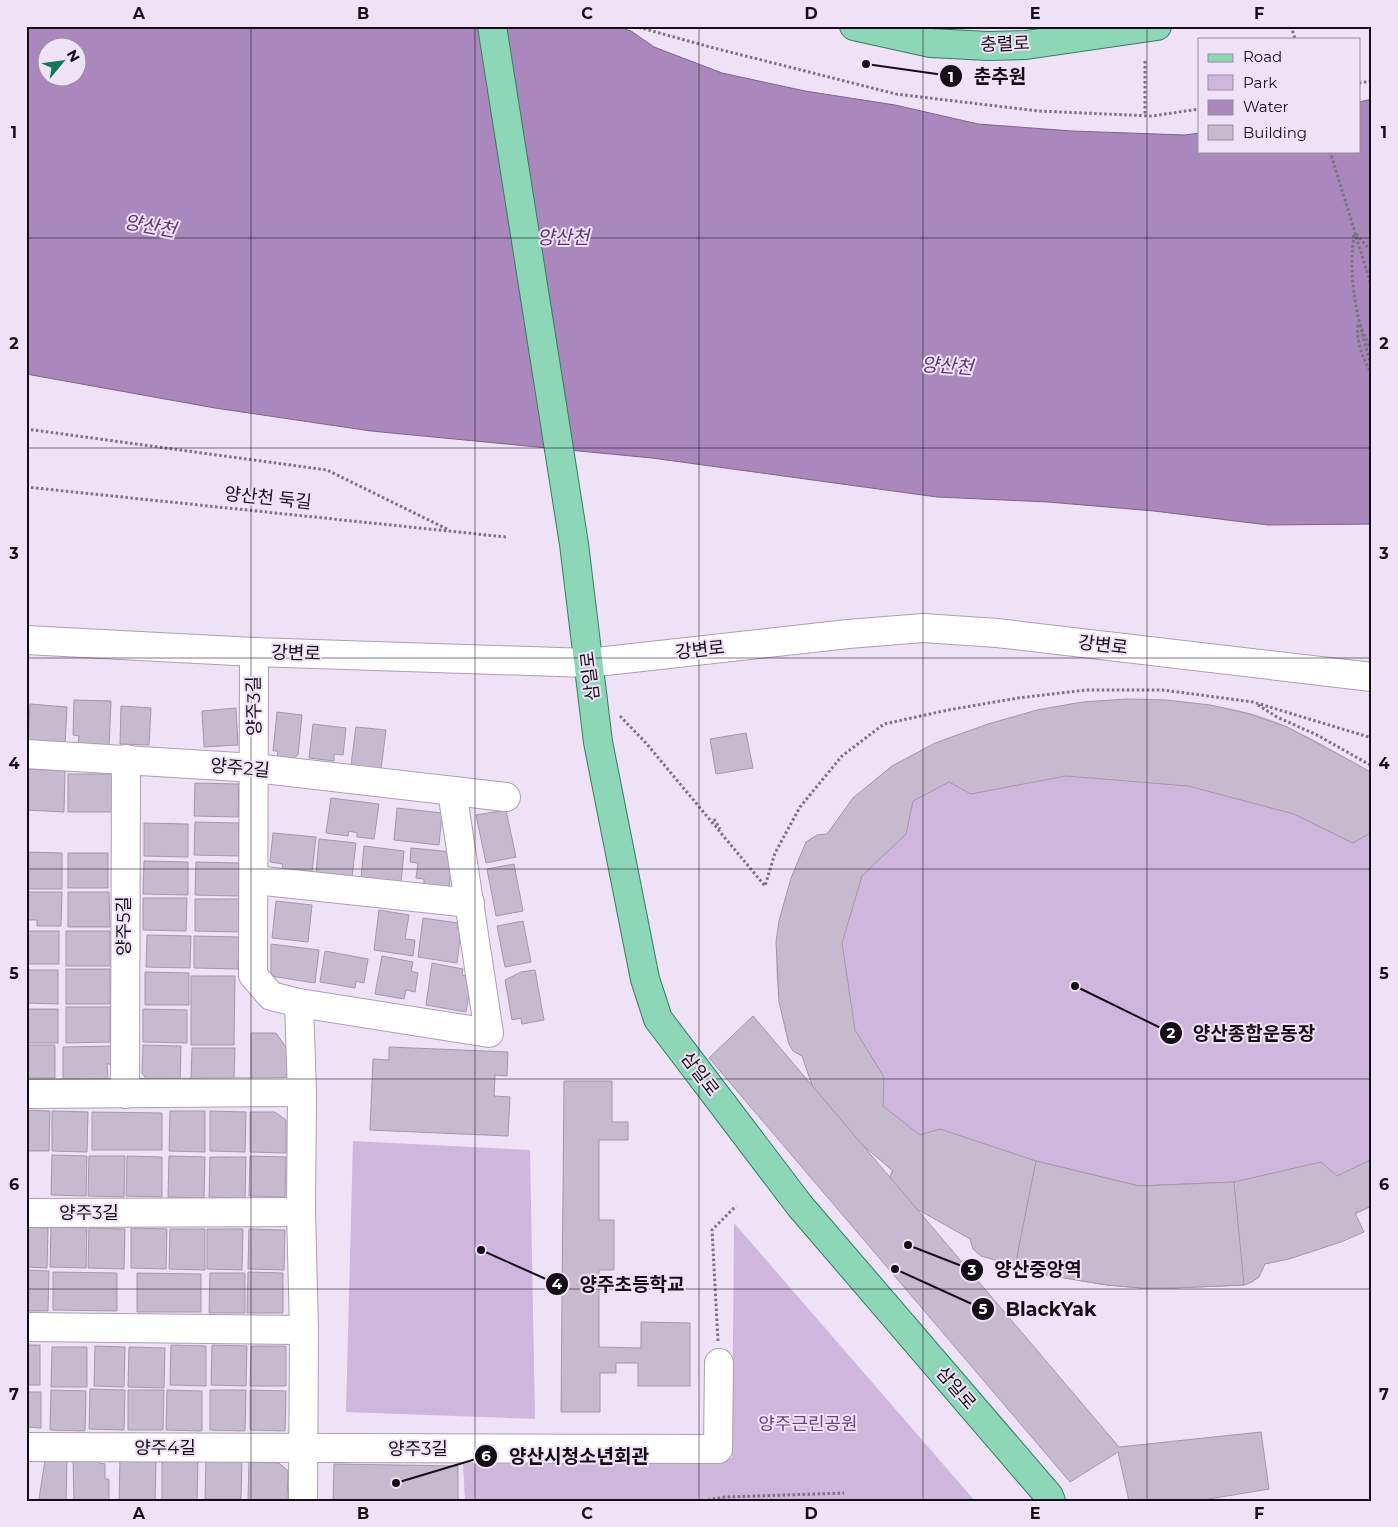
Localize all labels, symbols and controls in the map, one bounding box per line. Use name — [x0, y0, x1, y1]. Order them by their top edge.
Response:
text: A — [132, 4, 146, 23]
text: B — [357, 4, 369, 23]
text: C — [581, 4, 593, 23]
text: D — [804, 4, 818, 23]
text: E — [1030, 4, 1040, 23]
text: F — [1254, 4, 1264, 23]
street label: 충렬로 — [980, 32, 1030, 56]
north arrow — [38, 38, 88, 88]
legend — [1198, 38, 1360, 152]
text: N — [63, 46, 84, 65]
text: Road — [1243, 47, 1282, 66]
callout: 춘추원 — [939, 59, 1036, 93]
text: 춘추원 — [974, 65, 1026, 88]
text: 1 — [948, 67, 954, 86]
text: Park — [1243, 73, 1277, 92]
text: Water — [1243, 97, 1289, 116]
text: 1 — [11, 123, 17, 142]
text: Building — [1243, 123, 1307, 142]
text: 1 — [1381, 123, 1387, 142]
water label: 양산천 — [122, 210, 179, 242]
water label: 양산천 — [537, 226, 591, 249]
text: 2 — [9, 334, 19, 353]
text: 2 — [1379, 334, 1389, 353]
water label: 양산천 — [920, 353, 975, 379]
street label: 양산천 둑길 — [223, 482, 313, 514]
text: 3 — [8, 544, 19, 563]
text: 3 — [1378, 544, 1389, 563]
street label: 강변로 — [1077, 631, 1129, 659]
street label: 강변로 — [674, 636, 726, 664]
street label: 강변로 — [271, 641, 321, 665]
street label: 삼일로 — [576, 650, 604, 702]
street label: 양주3길 — [242, 676, 266, 736]
text: 4 — [8, 754, 20, 773]
street label: 양주2길 — [209, 754, 271, 782]
text: 4 — [1378, 754, 1390, 773]
street label: 양주5길 — [113, 896, 135, 956]
text: 5 — [9, 964, 19, 983]
text: 5 — [1379, 964, 1389, 983]
callout: 양산종합운동장 — [1158, 1016, 1326, 1050]
text: 양산종합운동장 — [1193, 1022, 1315, 1045]
text: 2 — [1167, 1023, 1176, 1042]
street label: 삼일로 — [676, 1048, 724, 1100]
text: 6 — [9, 1175, 19, 1194]
text: 6 — [1379, 1175, 1389, 1194]
street label: 양주3길 — [59, 1202, 119, 1224]
callout: 양산중앙역 — [960, 1253, 1092, 1287]
text: 양산중앙역 — [994, 1258, 1082, 1281]
text: 3 — [967, 1260, 977, 1279]
callout: 양주초등학교 — [545, 1267, 695, 1301]
text: 양주초등학교 — [580, 1273, 684, 1296]
text: 4 — [552, 1274, 563, 1293]
callout: BlackYak — [970, 1292, 1106, 1326]
text: BlackYak — [1005, 1298, 1097, 1321]
text: 5 — [979, 1299, 988, 1318]
street label: 삼일로 — [931, 1362, 981, 1414]
text: 7 — [9, 1385, 19, 1404]
text: 7 — [1379, 1385, 1389, 1404]
park label: 양주근린공원 — [758, 1413, 858, 1435]
street label: 양주4길 — [134, 1437, 196, 1459]
street label: 양주3길 — [388, 1438, 448, 1460]
callout: 양산시청소년회관 — [474, 1439, 658, 1473]
text: 양산시청소년회관 — [509, 1445, 649, 1468]
text: 6 — [481, 1446, 491, 1465]
text: A — [132, 1504, 146, 1523]
text: B — [357, 1504, 369, 1523]
text: C — [581, 1504, 593, 1523]
text: D — [804, 1504, 818, 1523]
text: E — [1030, 1504, 1040, 1523]
text: F — [1254, 1504, 1264, 1523]

